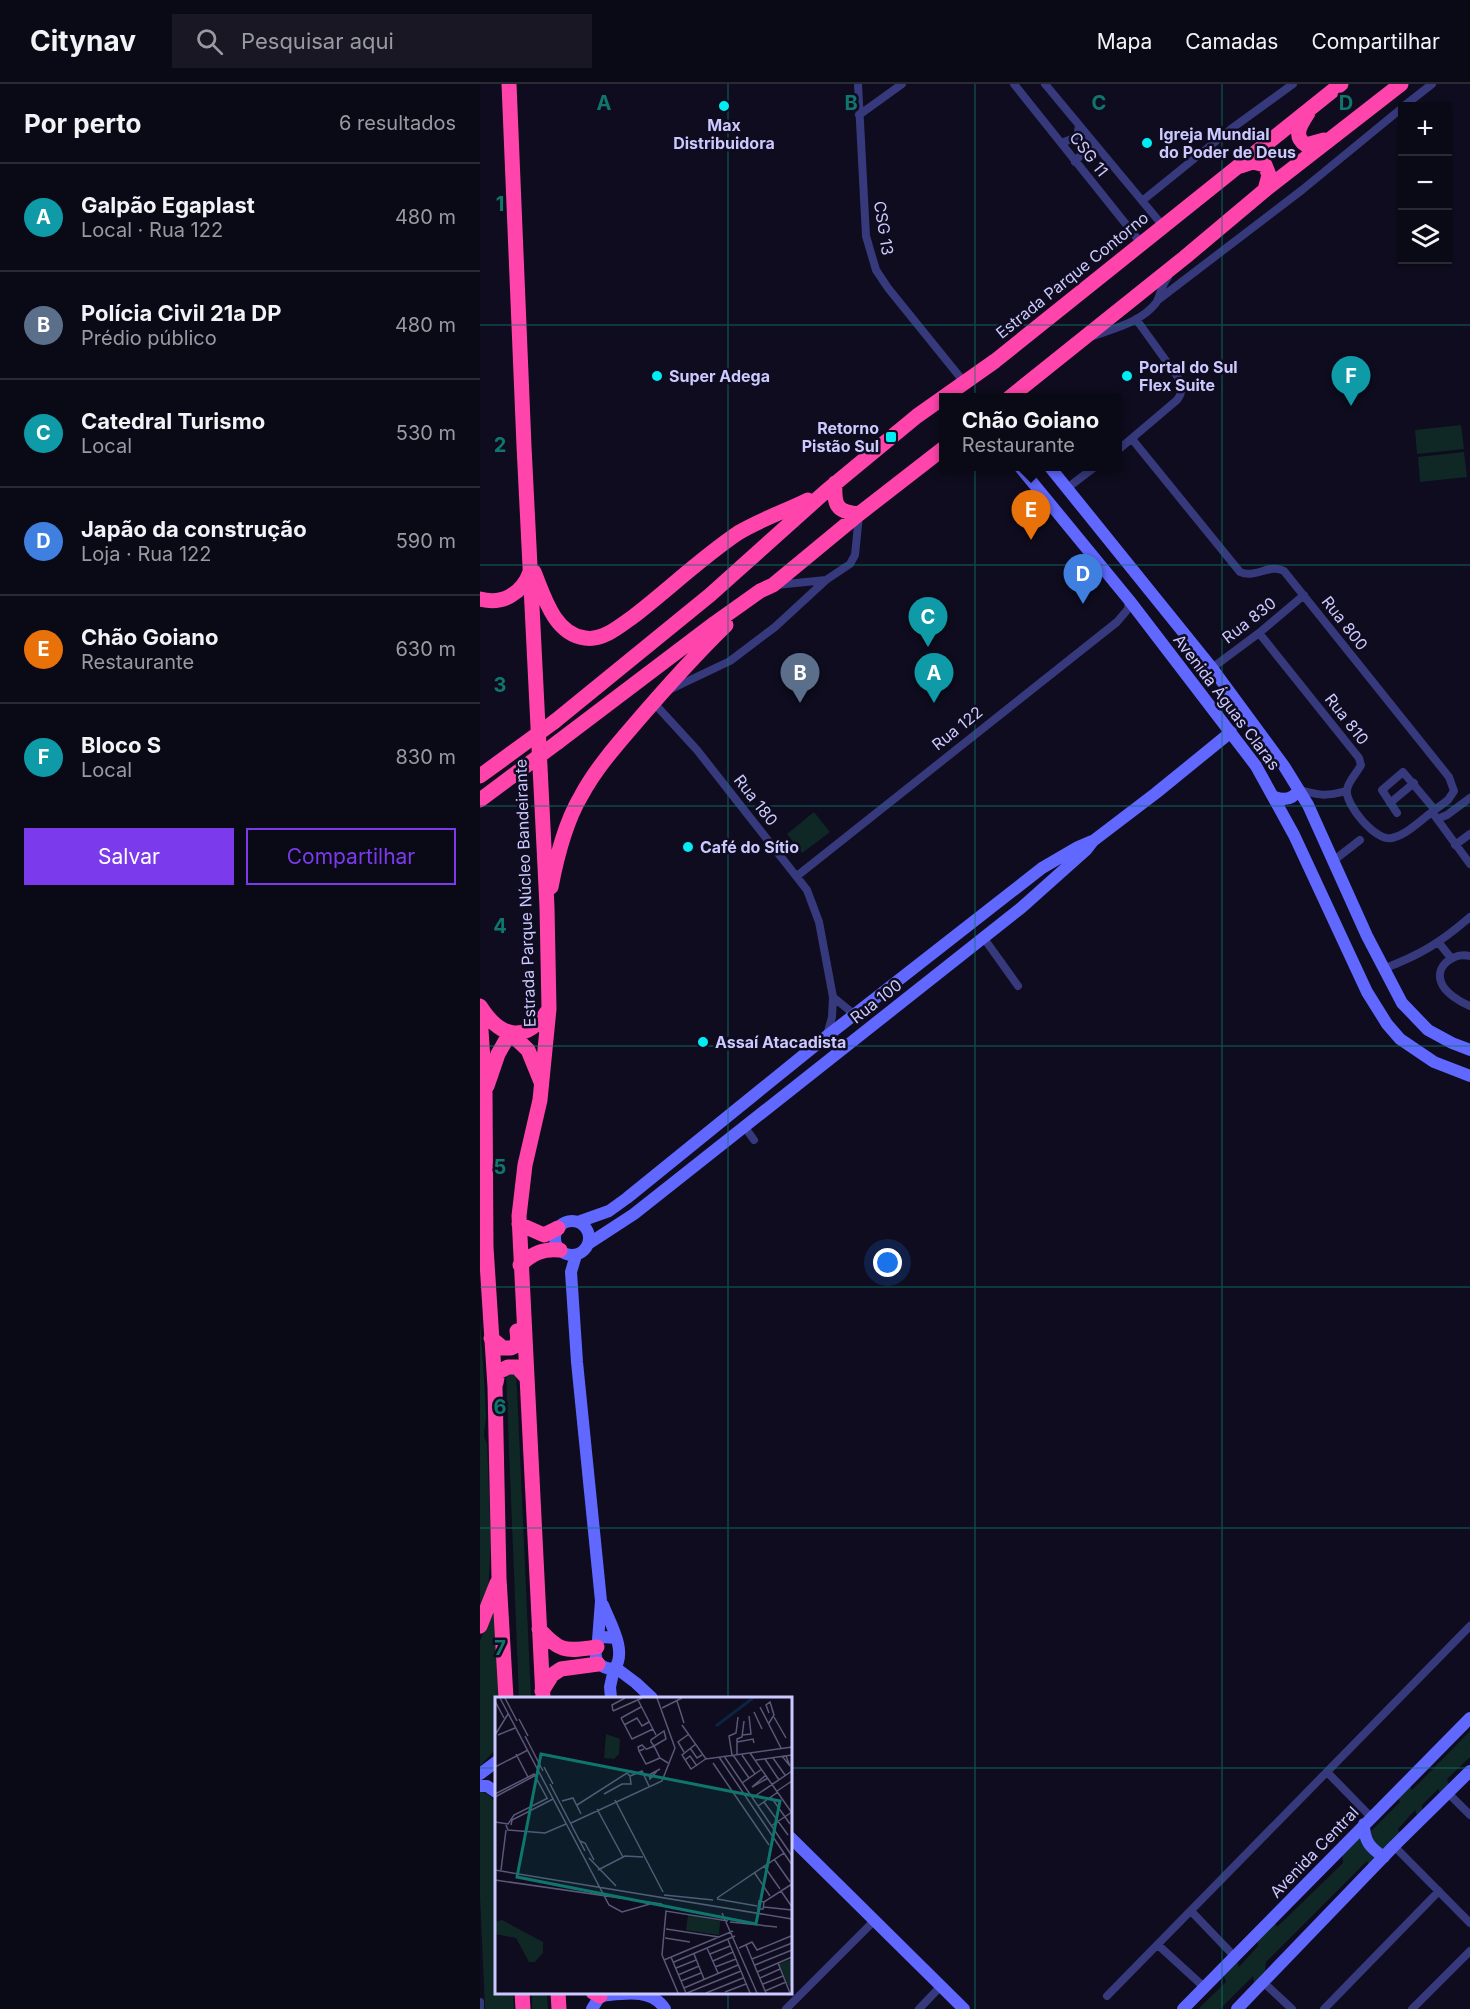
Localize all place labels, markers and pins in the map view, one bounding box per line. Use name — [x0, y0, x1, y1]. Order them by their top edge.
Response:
marker: Max Distribuidora — [717, 99, 731, 113]
place label: Max Distribuidora — [673, 115, 775, 153]
place label: Igreja Mundial do Poder de Deus — [1159, 124, 1296, 162]
marker: Igreja Mundial do Poder de Deus — [1140, 136, 1154, 150]
pin: F — [1332, 356, 1370, 406]
place label: Portal do Sul Flex Suite — [1139, 357, 1238, 395]
place label: Super Adega — [669, 366, 770, 386]
marker: Super Adega — [650, 369, 664, 383]
marker: Portal do Sul Flex Suite — [1120, 369, 1134, 383]
place label: Retorno Pistão Sul — [802, 418, 879, 456]
marker: Retorno Pistão Sul — [884, 430, 898, 444]
pin: E — [1012, 490, 1050, 540]
pin: D — [1064, 554, 1102, 604]
pin: C — [908, 598, 948, 647]
pin: B — [780, 654, 820, 703]
pin: A — [914, 654, 954, 703]
place label: Café do Sítio — [700, 837, 799, 857]
marker: Café do Sítio — [681, 840, 695, 854]
place label: Assaí Atacadista — [715, 1032, 846, 1052]
marker: Assaí Atacadista — [696, 1035, 710, 1049]

